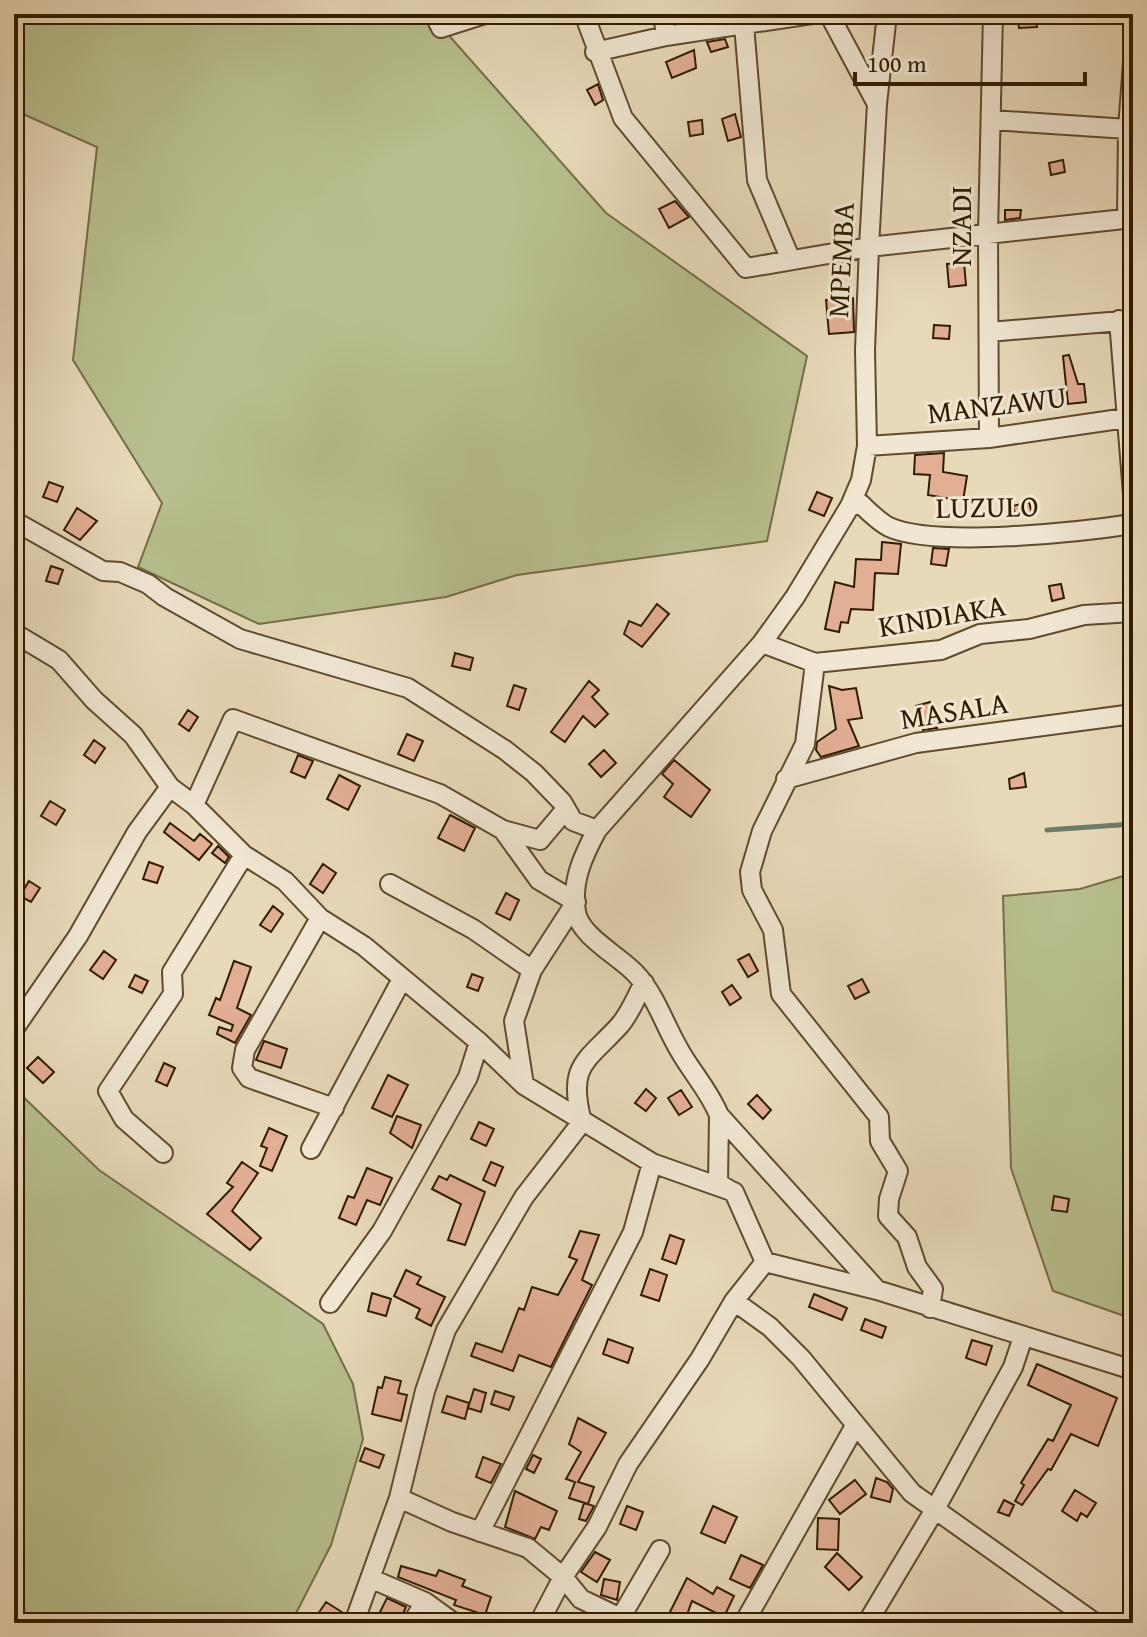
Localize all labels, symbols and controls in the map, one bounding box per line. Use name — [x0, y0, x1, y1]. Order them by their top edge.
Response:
scale bar — [855, 36, 1085, 86]
text: 100 m — [867, 46, 927, 81]
street label: NZADI — [938, 185, 982, 267]
street label: MPEMBA — [815, 201, 865, 319]
street label: MANZAWU — [925, 374, 1069, 434]
street label: LUZULO — [935, 483, 1039, 529]
street label: KINDIAKA — [875, 582, 1009, 648]
street label: MASALA — [897, 680, 1011, 740]

